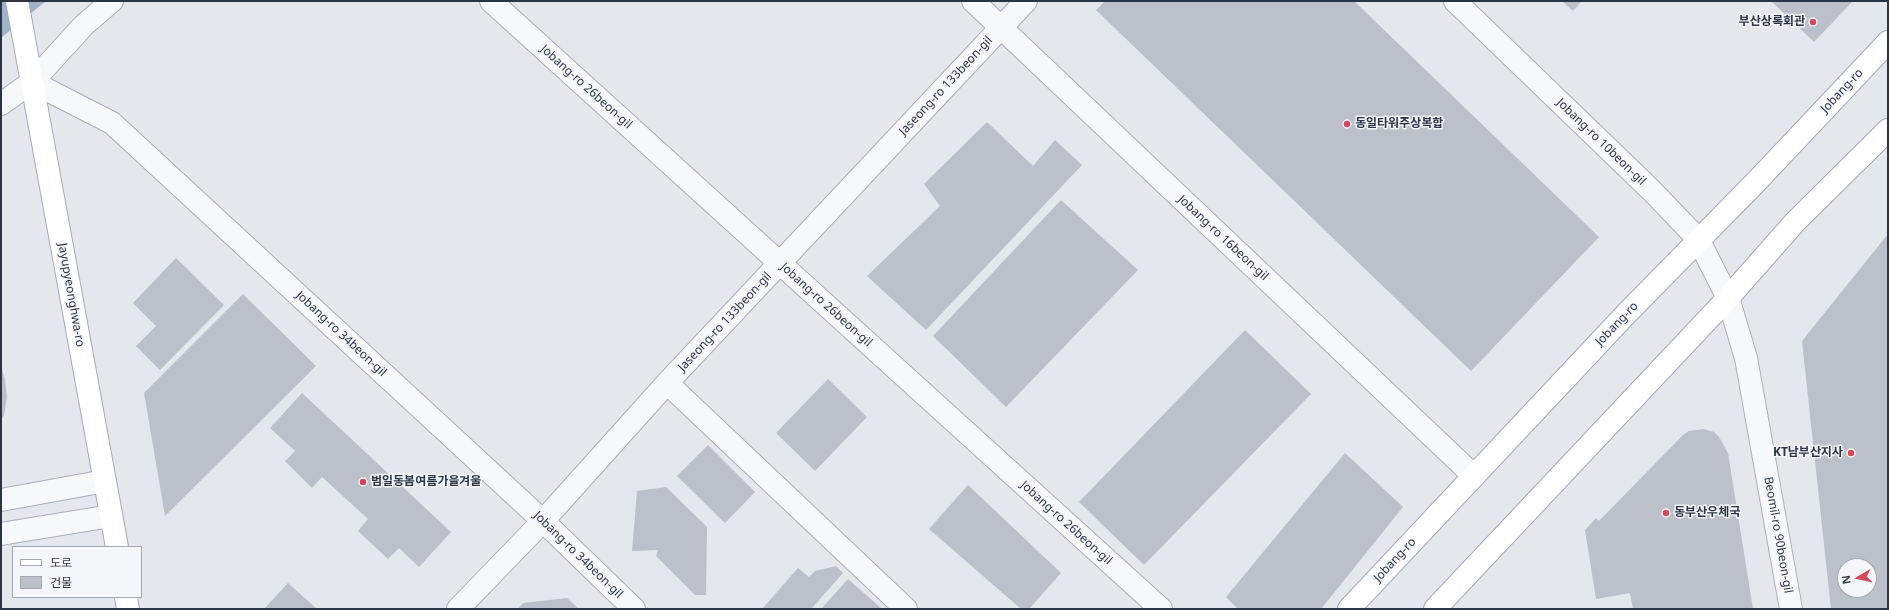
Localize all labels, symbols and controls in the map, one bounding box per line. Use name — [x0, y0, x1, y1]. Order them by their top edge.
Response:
place label: 부산상록회관 — [1739, 15, 1805, 29]
marker: 부산상록회관 — [1808, 17, 1818, 27]
street label: Jaseong-ro 133beon-gil — [896, 33, 996, 139]
street label: Jobang-ro 26beon-gil — [537, 42, 635, 132]
street label: Jobang-ro — [1818, 66, 1866, 116]
street label: Jobang-ro 10beon-gil — [1553, 96, 1649, 188]
place label: 동일타워주상복합 — [1355, 117, 1443, 131]
marker: 동일타워주상복합 — [1342, 119, 1352, 129]
street label: Jobang-ro 16beon-gil — [1175, 192, 1271, 284]
street label: Jayupyeonghwa-ro — [55, 242, 87, 348]
street label: Jobang-ro 26beon-gil — [777, 260, 875, 350]
street label: Jaseong-ro 133beon-gil — [675, 269, 775, 375]
street label: Jobang-ro 34beon-gil — [293, 288, 389, 380]
street label: Jobang-ro — [1593, 299, 1641, 349]
place label: KT남부산지사 — [1773, 446, 1843, 460]
marker: KT남부산지사 — [1846, 448, 1856, 458]
place label: 범일동봄여름가을겨울 — [371, 475, 481, 489]
street label: Beomil-ro 90beon-gil — [1761, 476, 1795, 594]
marker: 범일동봄여름가을겨울 — [358, 477, 368, 487]
street label: Jobang-ro 26beon-gil — [1017, 478, 1115, 568]
place label: 동부산우체국 — [1674, 506, 1740, 520]
marker: 동부산우체국 — [1661, 508, 1671, 518]
street label: Jobang-ro 34beon-gil — [530, 509, 626, 601]
street label: Jobang-ro — [1371, 535, 1419, 585]
legend — [12, 546, 142, 598]
text: 도로 — [50, 554, 72, 571]
north arrow — [1837, 558, 1877, 598]
text: 건물 — [50, 574, 72, 591]
text: N — [1838, 574, 1854, 585]

